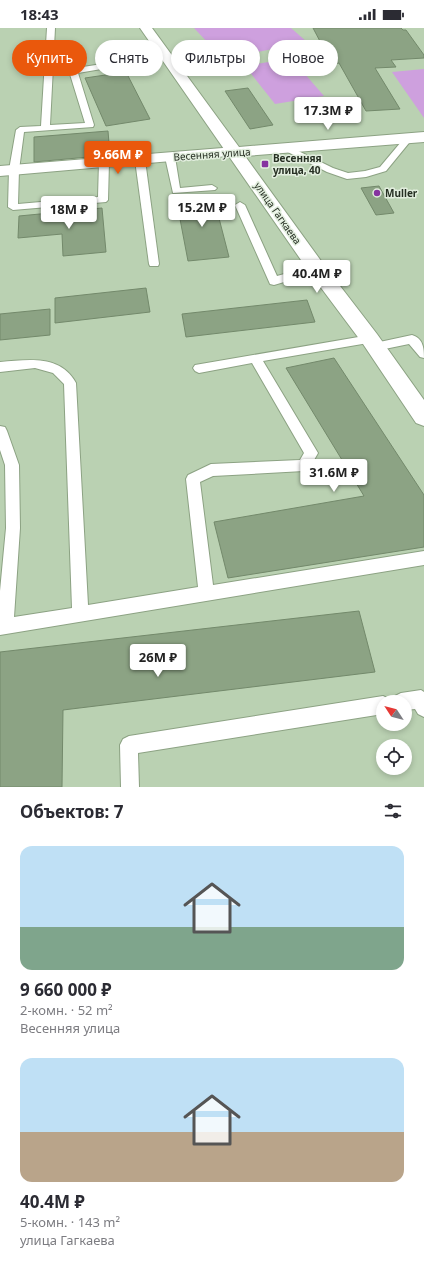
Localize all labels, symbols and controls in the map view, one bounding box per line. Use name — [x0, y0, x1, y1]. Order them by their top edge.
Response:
text: 18:43 — [20, 4, 59, 24]
chip: Купить — [12, 40, 87, 76]
chip: Снять — [95, 40, 163, 76]
chip: Фильтры — [171, 40, 260, 76]
chip: Новое — [268, 40, 338, 76]
pin: 17.3M ₽ — [291, 97, 365, 131]
text: 17.3M ₽ — [303, 101, 353, 119]
pin: 9.66M ₽ — [81, 141, 155, 175]
street label: Весенняя улица — [173, 144, 251, 164]
text: 9.66M ₽ — [93, 145, 143, 163]
place label: Весенняя улица, 40 — [272, 151, 322, 177]
marker: Весенняя улица, 40 — [260, 159, 270, 169]
street label: улица Гагкаева — [251, 179, 305, 247]
place label: Muller — [385, 186, 418, 200]
marker: Muller — [372, 188, 382, 198]
pin: 15.2M ₽ — [165, 194, 239, 228]
pin: 18M ₽ — [41, 196, 97, 230]
text: 15.2M ₽ — [177, 198, 227, 216]
text: 18M ₽ — [50, 200, 88, 218]
pin: 40.4M ₽ — [280, 260, 354, 294]
text: 40.4M ₽ — [292, 264, 342, 282]
pin: 31.6M ₽ — [297, 459, 371, 493]
text: 31.6M ₽ — [309, 463, 359, 481]
pin: 26M ₽ — [130, 644, 186, 678]
text: 26M ₽ — [139, 648, 177, 666]
north arrow — [376, 695, 412, 731]
map controls — [376, 695, 412, 775]
button: locate — [376, 739, 412, 775]
text: Объектов: 7 — [20, 800, 123, 823]
icon: filters — [382, 800, 404, 822]
icon: home — [176, 872, 248, 944]
text: 9 660 000 ₽ — [20, 978, 112, 1001]
text: 2-комн. · 52 m² — [20, 1001, 113, 1019]
text: Весенняя улица — [20, 1019, 120, 1037]
icon: home — [176, 1084, 248, 1156]
text: 40.4M ₽ — [20, 1190, 85, 1213]
text: 5-комн. · 143 m² — [20, 1213, 120, 1231]
text: улица Гагкаева — [20, 1231, 115, 1249]

